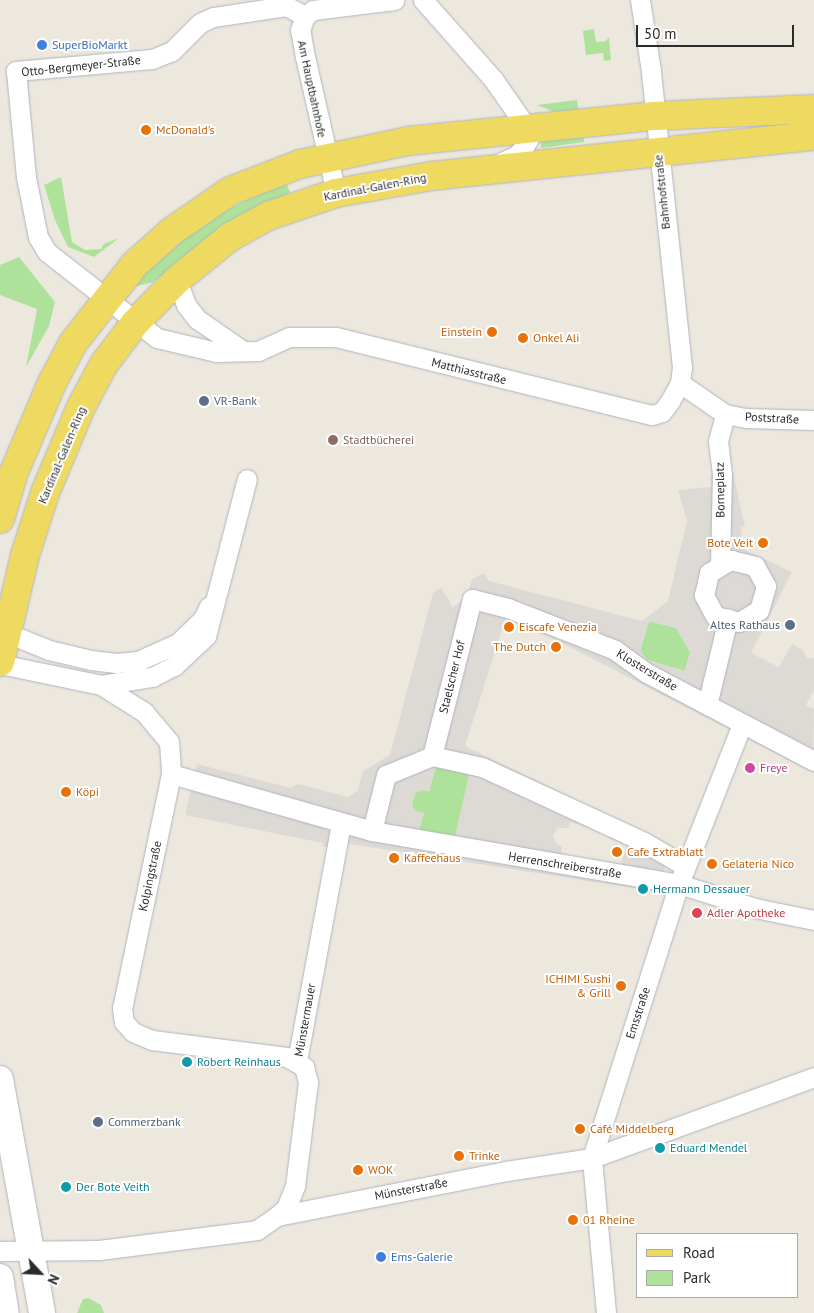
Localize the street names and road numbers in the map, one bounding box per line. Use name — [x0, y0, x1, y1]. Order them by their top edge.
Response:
street label: Am Hauptbahnhofe — [295, 39, 329, 139]
street label: Otto-Bergmeyer-Straße — [21, 53, 141, 79]
street label: Bahnhofstraße — [651, 154, 673, 230]
street label: Kardinal-Galen-Ring — [322, 170, 428, 204]
street label: Matthiasstraße — [430, 355, 508, 387]
street label: Kardinal-Galen-Ring — [35, 404, 89, 506]
street label: Poststraße — [745, 409, 799, 427]
street label: Borneplatz — [712, 462, 728, 518]
street label: Staelscher Hof — [436, 639, 468, 715]
street label: Klosterstraße — [614, 646, 680, 694]
street label: Kolpingstraße — [135, 839, 165, 913]
street label: Herrenschreiberstraße — [507, 849, 623, 881]
street label: Münstermauer — [291, 982, 319, 1058]
street label: Emsstraße — [623, 985, 653, 1041]
street label: Münsterstraße — [373, 1175, 449, 1203]

